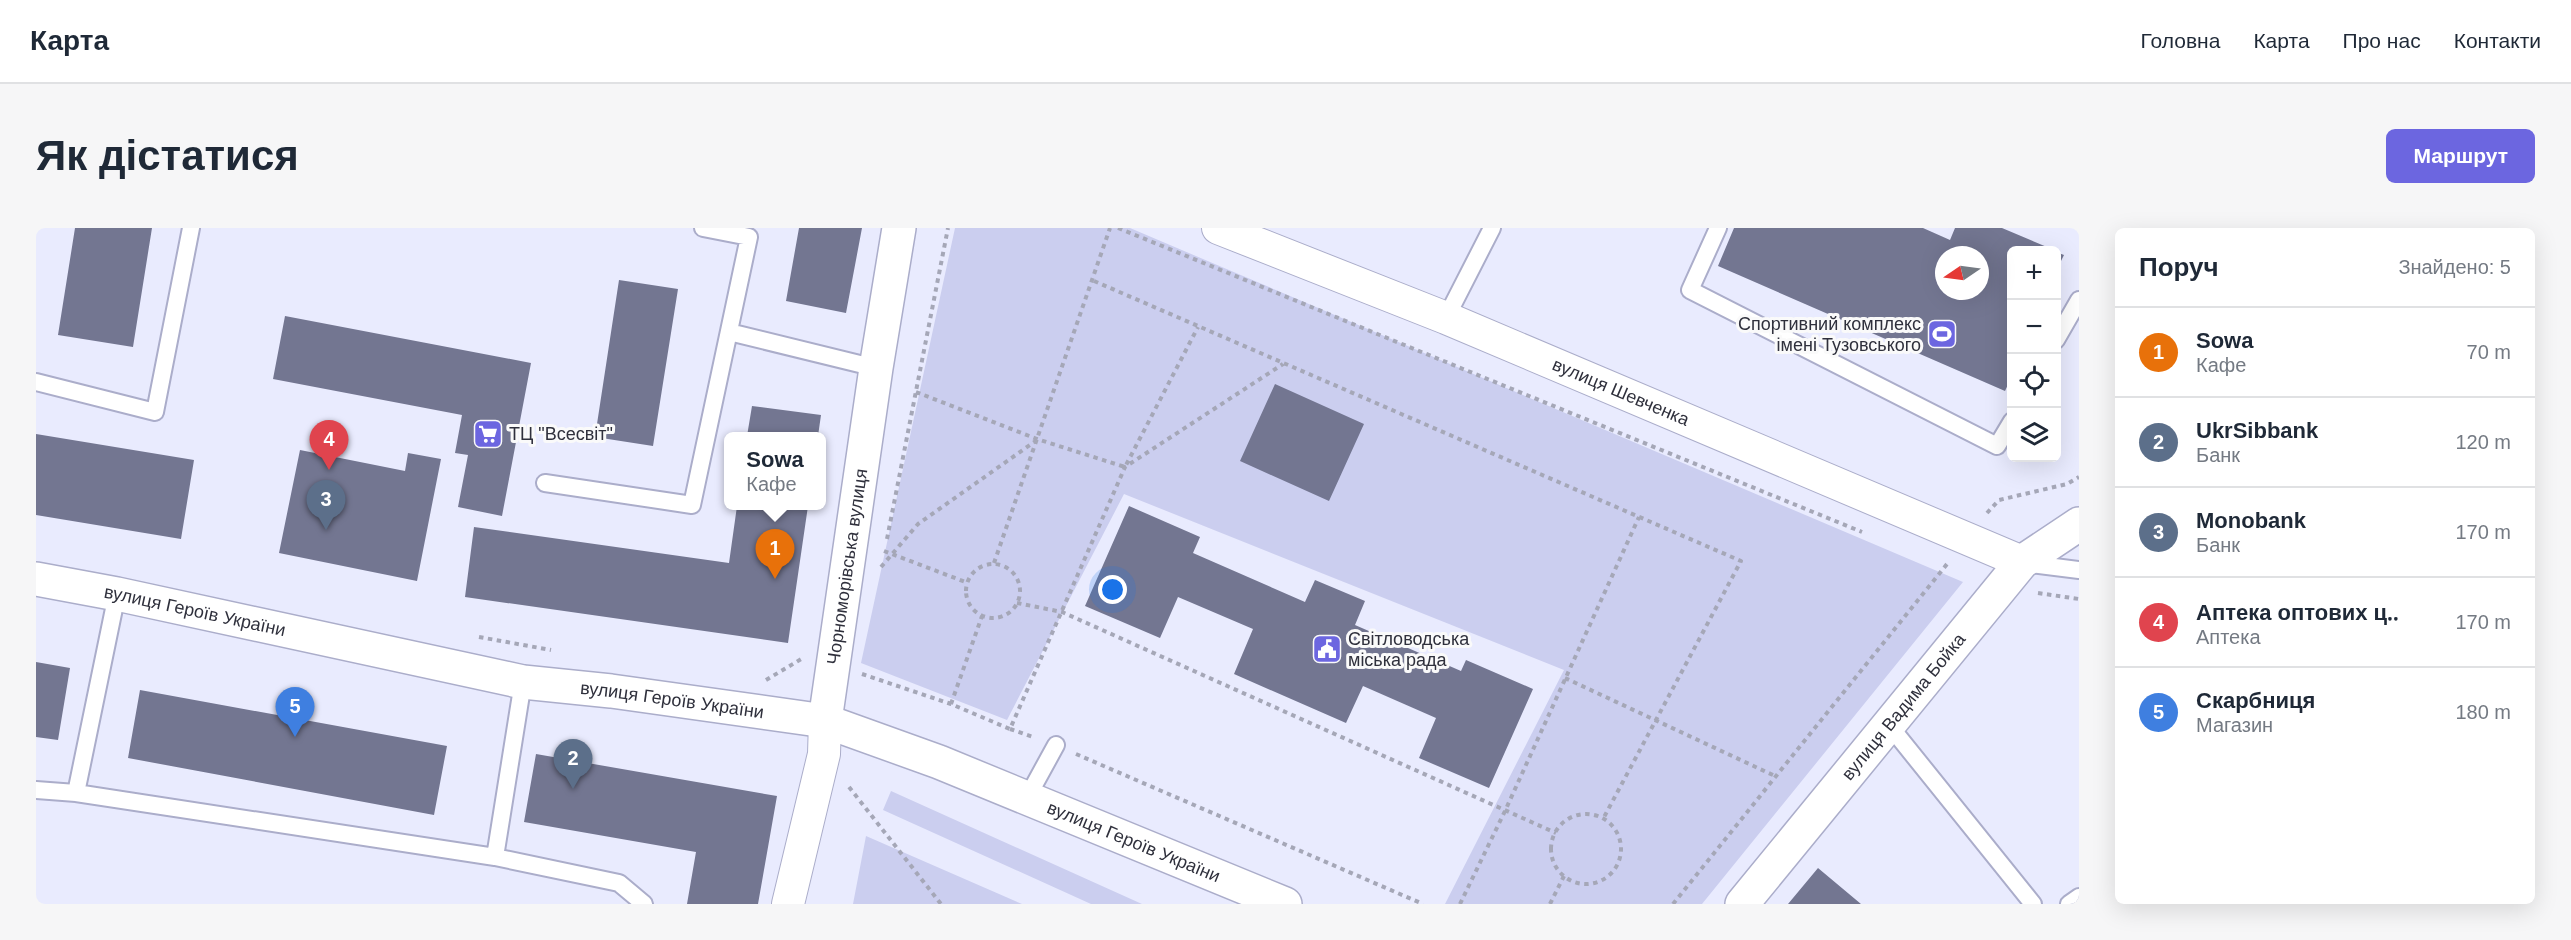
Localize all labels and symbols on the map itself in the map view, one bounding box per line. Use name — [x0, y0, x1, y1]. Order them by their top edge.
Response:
north arrow — [1935, 246, 1989, 300]
place label: Спортивний комплекс імені Тузовського — [1738, 314, 1921, 355]
sports icon: Спортивний комплекс імені Тузовського — [1926, 318, 1958, 350]
street label: вулиця Шевченка — [1550, 354, 1693, 430]
supermarket icon: ТЦ "Всесвіт" — [472, 418, 504, 450]
pin: 4 — [310, 420, 348, 470]
place label: ТЦ "Всесвіт" — [509, 424, 613, 444]
street label: Чорноморівська вулиця — [823, 467, 871, 666]
pin: 3 — [306, 480, 346, 530]
pin: 1 — [756, 530, 794, 579]
your location — [1098, 575, 1127, 604]
street label: вулиця Героїв України — [102, 582, 287, 640]
place label: Світловодська міська рада — [1348, 629, 1470, 670]
street label: вулиця Вадима Бойка — [1838, 629, 1970, 784]
public building icon: Світловодська міська рада — [1311, 633, 1343, 665]
street label: вулиця Героїв України — [579, 678, 765, 722]
pin: 5 — [276, 688, 314, 737]
pin: 2 — [554, 740, 592, 789]
street label: вулиця Героїв України — [1044, 798, 1223, 886]

